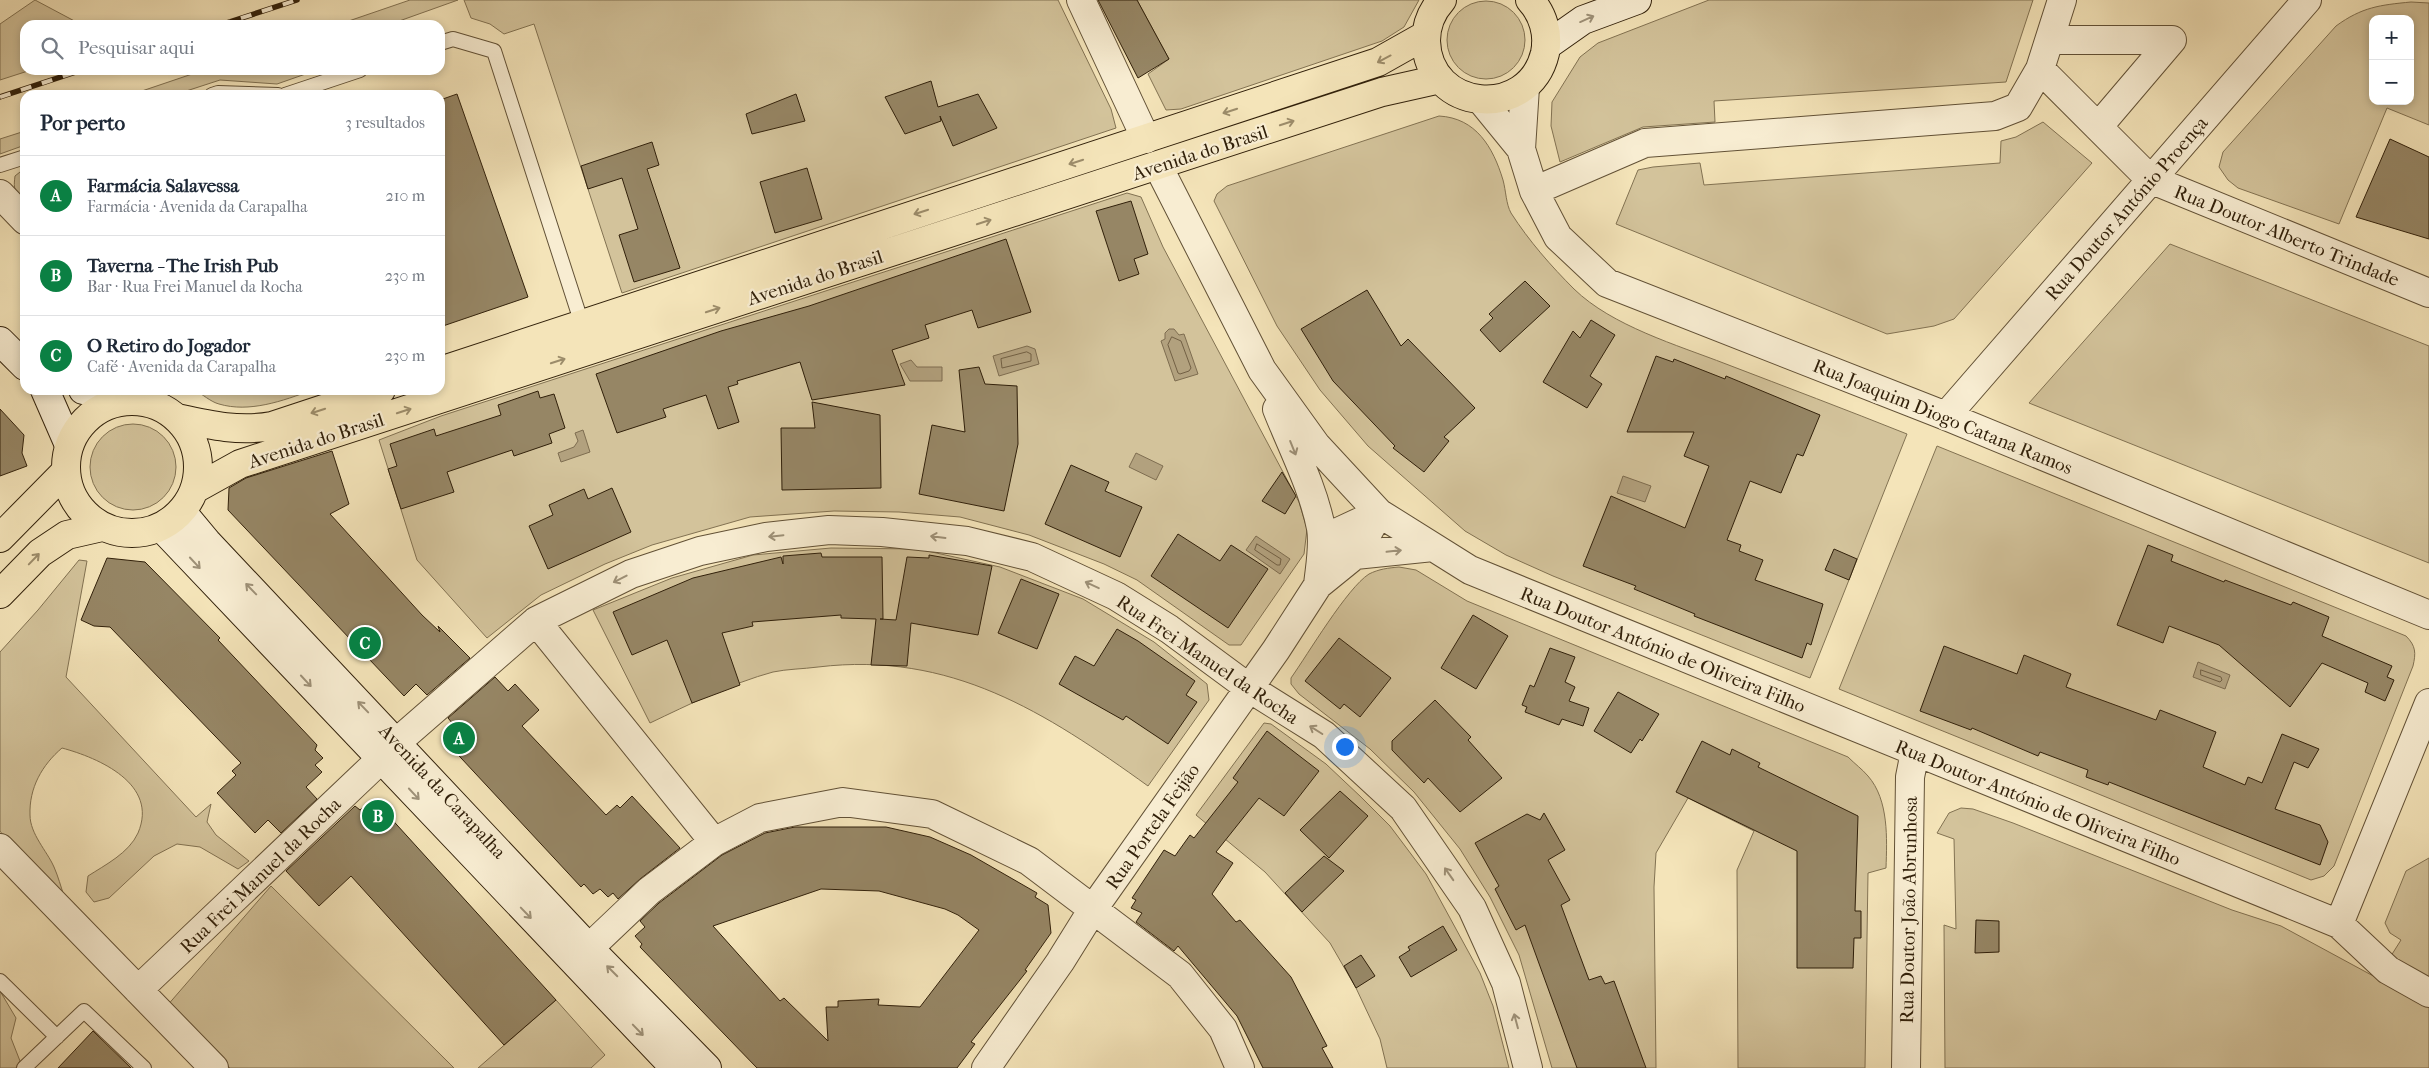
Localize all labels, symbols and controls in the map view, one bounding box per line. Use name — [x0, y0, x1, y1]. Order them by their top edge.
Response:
one-way arrow — [1579, 14, 1594, 24]
map controls — [2369, 15, 2414, 105]
button: + — [2369, 15, 2414, 60]
search box — [20, 20, 445, 75]
icon: search — [38, 34, 66, 62]
text: Pesquisar aqui — [78, 37, 195, 59]
one-way arrow — [1376, 54, 1391, 64]
button: − — [2369, 60, 2414, 105]
one-way arrow — [1223, 107, 1238, 116]
text: Por perto — [40, 111, 125, 135]
street label: Rua Doutor António Proença — [2041, 112, 2213, 305]
text: 3 resultados — [345, 113, 425, 132]
one-way arrow — [1279, 118, 1295, 127]
street label: Avenida do Brasil — [1129, 121, 1271, 186]
one-way arrow — [1068, 157, 1084, 167]
text: Farmácia Salavessa — [87, 175, 239, 197]
street label: Rua Doutor Alberto Trindade — [2171, 181, 2402, 291]
text: A — [51, 186, 61, 205]
text: 210 m — [386, 186, 425, 205]
text: Farmácia · Avenida da Carapalha — [87, 197, 308, 216]
one-way arrow — [913, 208, 929, 218]
one-way arrow — [976, 217, 992, 227]
street label: Avenida do Brasil — [744, 246, 886, 311]
text: Taverna - The Irish Pub — [87, 255, 278, 277]
text: B — [51, 266, 61, 285]
text: 230 m — [385, 266, 425, 285]
text: Bar · Rua Frei Manuel da Rocha — [87, 277, 303, 296]
one-way arrow — [705, 305, 721, 315]
text: O Retiro do Jogador — [87, 335, 250, 357]
text: C — [51, 346, 61, 365]
text: 230 m — [385, 346, 425, 365]
one-way arrow — [550, 355, 566, 365]
street label: Rua Joaquim Diogo Catana Ramos — [1810, 355, 2076, 479]
text: Café · Avenida da Carapalha — [87, 357, 276, 376]
one-way arrow — [310, 406, 326, 416]
one-way arrow — [396, 406, 411, 415]
street label: Avenida do Brasil — [245, 409, 387, 474]
one-way arrow — [1289, 440, 1298, 455]
one-way arrow — [768, 531, 784, 541]
one-way arrow — [930, 532, 946, 542]
one-way arrow — [1386, 546, 1402, 556]
one-way arrow — [28, 553, 40, 565]
one-way arrow — [189, 556, 201, 569]
one-way arrow — [613, 575, 628, 584]
one-way arrow — [1085, 580, 1100, 589]
street label: Rua Doutor António de Oliveira Filho — [1517, 582, 1809, 718]
one-way arrow — [245, 583, 257, 595]
street label: Rua Frei Manuel da Rocha — [1112, 591, 1303, 729]
pin: C — [349, 624, 381, 662]
one-way arrow — [300, 674, 312, 687]
one-way arrow — [357, 701, 369, 713]
street label: Avenida da Carapalha — [375, 719, 511, 863]
pin: A — [443, 719, 475, 757]
one-way arrow — [1309, 725, 1323, 736]
your location — [1332, 734, 1358, 760]
street label: Rua Doutor António de Oliveira Filho — [1892, 735, 2184, 871]
street label: Rua Portela Feijão — [1101, 759, 1205, 894]
one-way arrow — [408, 788, 420, 801]
street label: Rua Frei Manuel da Rocha — [176, 793, 346, 958]
street label: Rua Doutor João Abrunhosa — [1896, 796, 1922, 1024]
pin: B — [362, 797, 394, 835]
one-way arrow — [1444, 868, 1454, 882]
one-way arrow — [520, 906, 532, 919]
one-way arrow — [606, 965, 618, 977]
one-way arrow — [1511, 1013, 1520, 1029]
one-way arrow — [632, 1024, 644, 1036]

